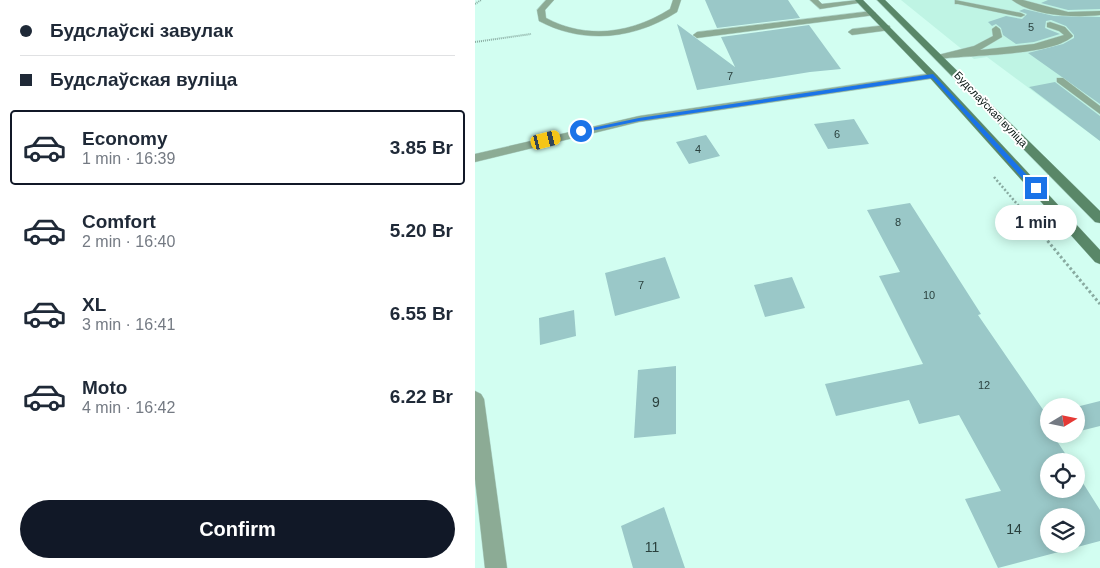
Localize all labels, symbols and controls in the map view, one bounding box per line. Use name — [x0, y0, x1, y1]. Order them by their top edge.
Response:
text: Будслаўскі завулак — [50, 20, 233, 41]
house number: 5 — [1028, 21, 1034, 33]
text: Будслаўская вуліца — [50, 69, 237, 90]
street label: Будслаўская вуліца — [952, 69, 1031, 150]
house number: 7 — [727, 70, 733, 82]
route start — [570, 120, 592, 142]
icon: car — [22, 125, 67, 170]
text: Economy — [82, 128, 168, 149]
house number: 6 — [834, 128, 840, 140]
car — [529, 129, 562, 151]
text: 3.85 Br — [390, 137, 453, 158]
house number: 4 — [695, 143, 701, 155]
text: 1 min · 16:39 — [82, 150, 175, 167]
route end — [1025, 177, 1047, 199]
callout: 1 min — [995, 206, 1077, 240]
icon: car — [22, 208, 67, 253]
text: Comfort — [82, 211, 156, 232]
text: 1 min — [1015, 214, 1057, 231]
house number: 8 — [895, 216, 901, 228]
text: 5.20 Br — [390, 220, 453, 241]
text: 2 min · 16:40 — [82, 233, 175, 250]
house number: 7 — [638, 279, 644, 291]
house number: 10 — [923, 289, 935, 301]
icon: car — [22, 291, 67, 336]
text: XL — [82, 294, 106, 315]
text: 6.55 Br — [390, 303, 453, 324]
text: 3 min · 16:41 — [82, 316, 175, 333]
icon: car — [22, 374, 67, 419]
text: Moto — [82, 377, 127, 398]
house number: 12 — [978, 379, 990, 391]
text: 6.22 Br — [390, 386, 453, 407]
house number: 9 — [652, 394, 660, 410]
north arrow — [1040, 398, 1085, 442]
map controls — [1040, 398, 1085, 553]
text: 4 min · 16:42 — [82, 399, 175, 416]
button: locate — [1040, 453, 1085, 498]
button: Confirm — [20, 500, 455, 558]
button: layers — [1040, 508, 1085, 553]
house number: 14 — [1006, 521, 1022, 537]
house number: 11 — [645, 539, 659, 555]

